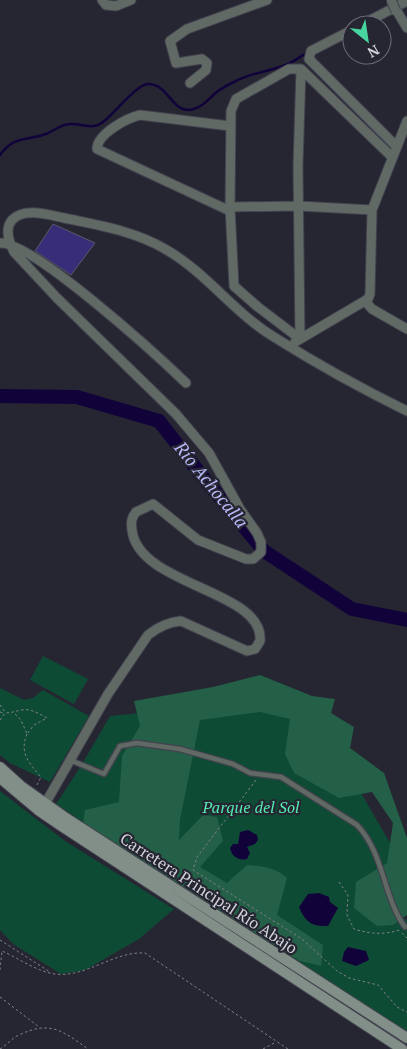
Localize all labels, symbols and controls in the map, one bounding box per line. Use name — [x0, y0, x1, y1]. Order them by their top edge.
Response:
north arrow — [342, 15, 392, 65]
text: N — [364, 41, 383, 63]
water label: Río Achocalla — [169, 435, 254, 533]
park label: Parque del Sol — [201, 796, 300, 818]
street label: Carretera Principal Río Abajo — [116, 827, 302, 959]

